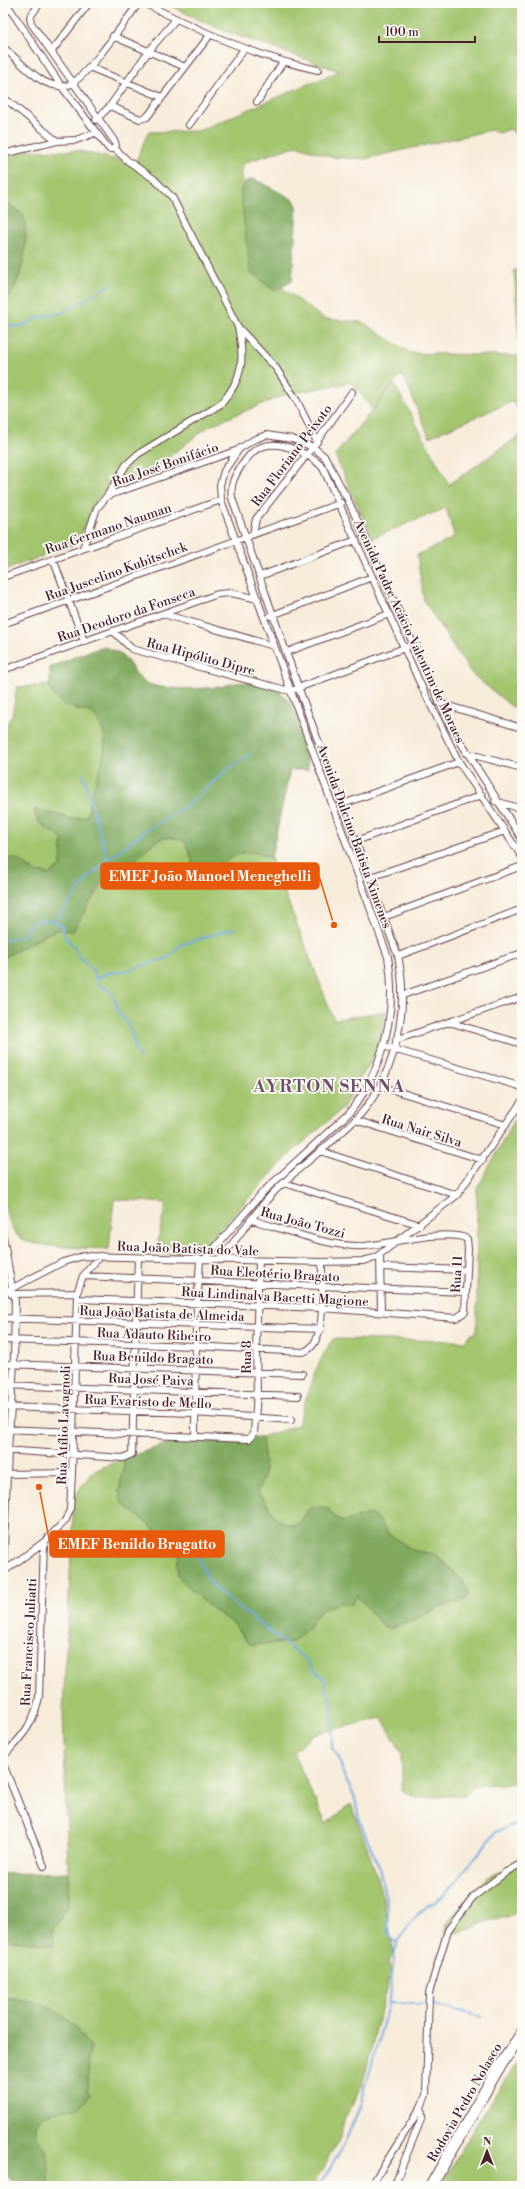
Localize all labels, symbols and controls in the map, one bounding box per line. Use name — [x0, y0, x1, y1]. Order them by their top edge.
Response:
scale bar — [379, 18, 475, 44]
text: 100 m — [385, 25, 419, 40]
street label: Rua Floriano Peixoto — [248, 401, 335, 510]
street label: Rua José Bonifácio — [110, 439, 221, 491]
street label: Rua Germano Nauman — [43, 500, 174, 558]
street label: Avenida Padre Acácio Valentim de Moraes — [350, 516, 468, 746]
street label: Rua Juscelino Kubitschek — [43, 538, 191, 605]
street label: Rua Deodoro da Fonseca — [55, 584, 198, 646]
street label: Rua Hipólito Dipre — [145, 635, 257, 679]
street label: Avenida Dulcino Batista Ximenes — [313, 741, 395, 931]
callout: EMEF João Manoel Meneghelli — [101, 863, 319, 889]
text: EMEF João Manoel Meneghelli — [109, 868, 312, 886]
district label: AYRTON SENNA — [252, 1076, 405, 1098]
street label: Rua Nair Silva — [380, 1111, 464, 1151]
street label: Rua João Tozzi — [259, 1204, 347, 1242]
street label: Rua João Batista do Vale — [117, 1239, 260, 1259]
street label: Rua 11 — [448, 1255, 466, 1293]
street label: Rua Eleotério Bragato — [210, 1263, 340, 1285]
street label: Rua Lindinalva Bacetti Magione — [181, 1284, 369, 1310]
street label: Rua João Batista de Almeida — [79, 1303, 245, 1325]
street label: Rua Adauto Ribeiro — [96, 1325, 211, 1345]
street label: Rua 8 — [239, 1340, 255, 1374]
street label: Rua Benildo Bragato — [92, 1348, 214, 1368]
street label: Rua Atílio Lavagnoli — [54, 1365, 74, 1485]
street label: Rua José Paiva — [108, 1371, 194, 1390]
street label: Rua Evaristo de Mello — [84, 1392, 212, 1412]
callout: EMEF Benildo Bragatto — [50, 1531, 224, 1557]
text: EMEF Benildo Bragatto — [58, 1536, 216, 1554]
street label: Rua Francisco Juliatti — [18, 1578, 40, 1707]
street label: Rodovia Pedro Nolasco — [424, 2040, 504, 2164]
north arrow — [467, 2131, 507, 2171]

